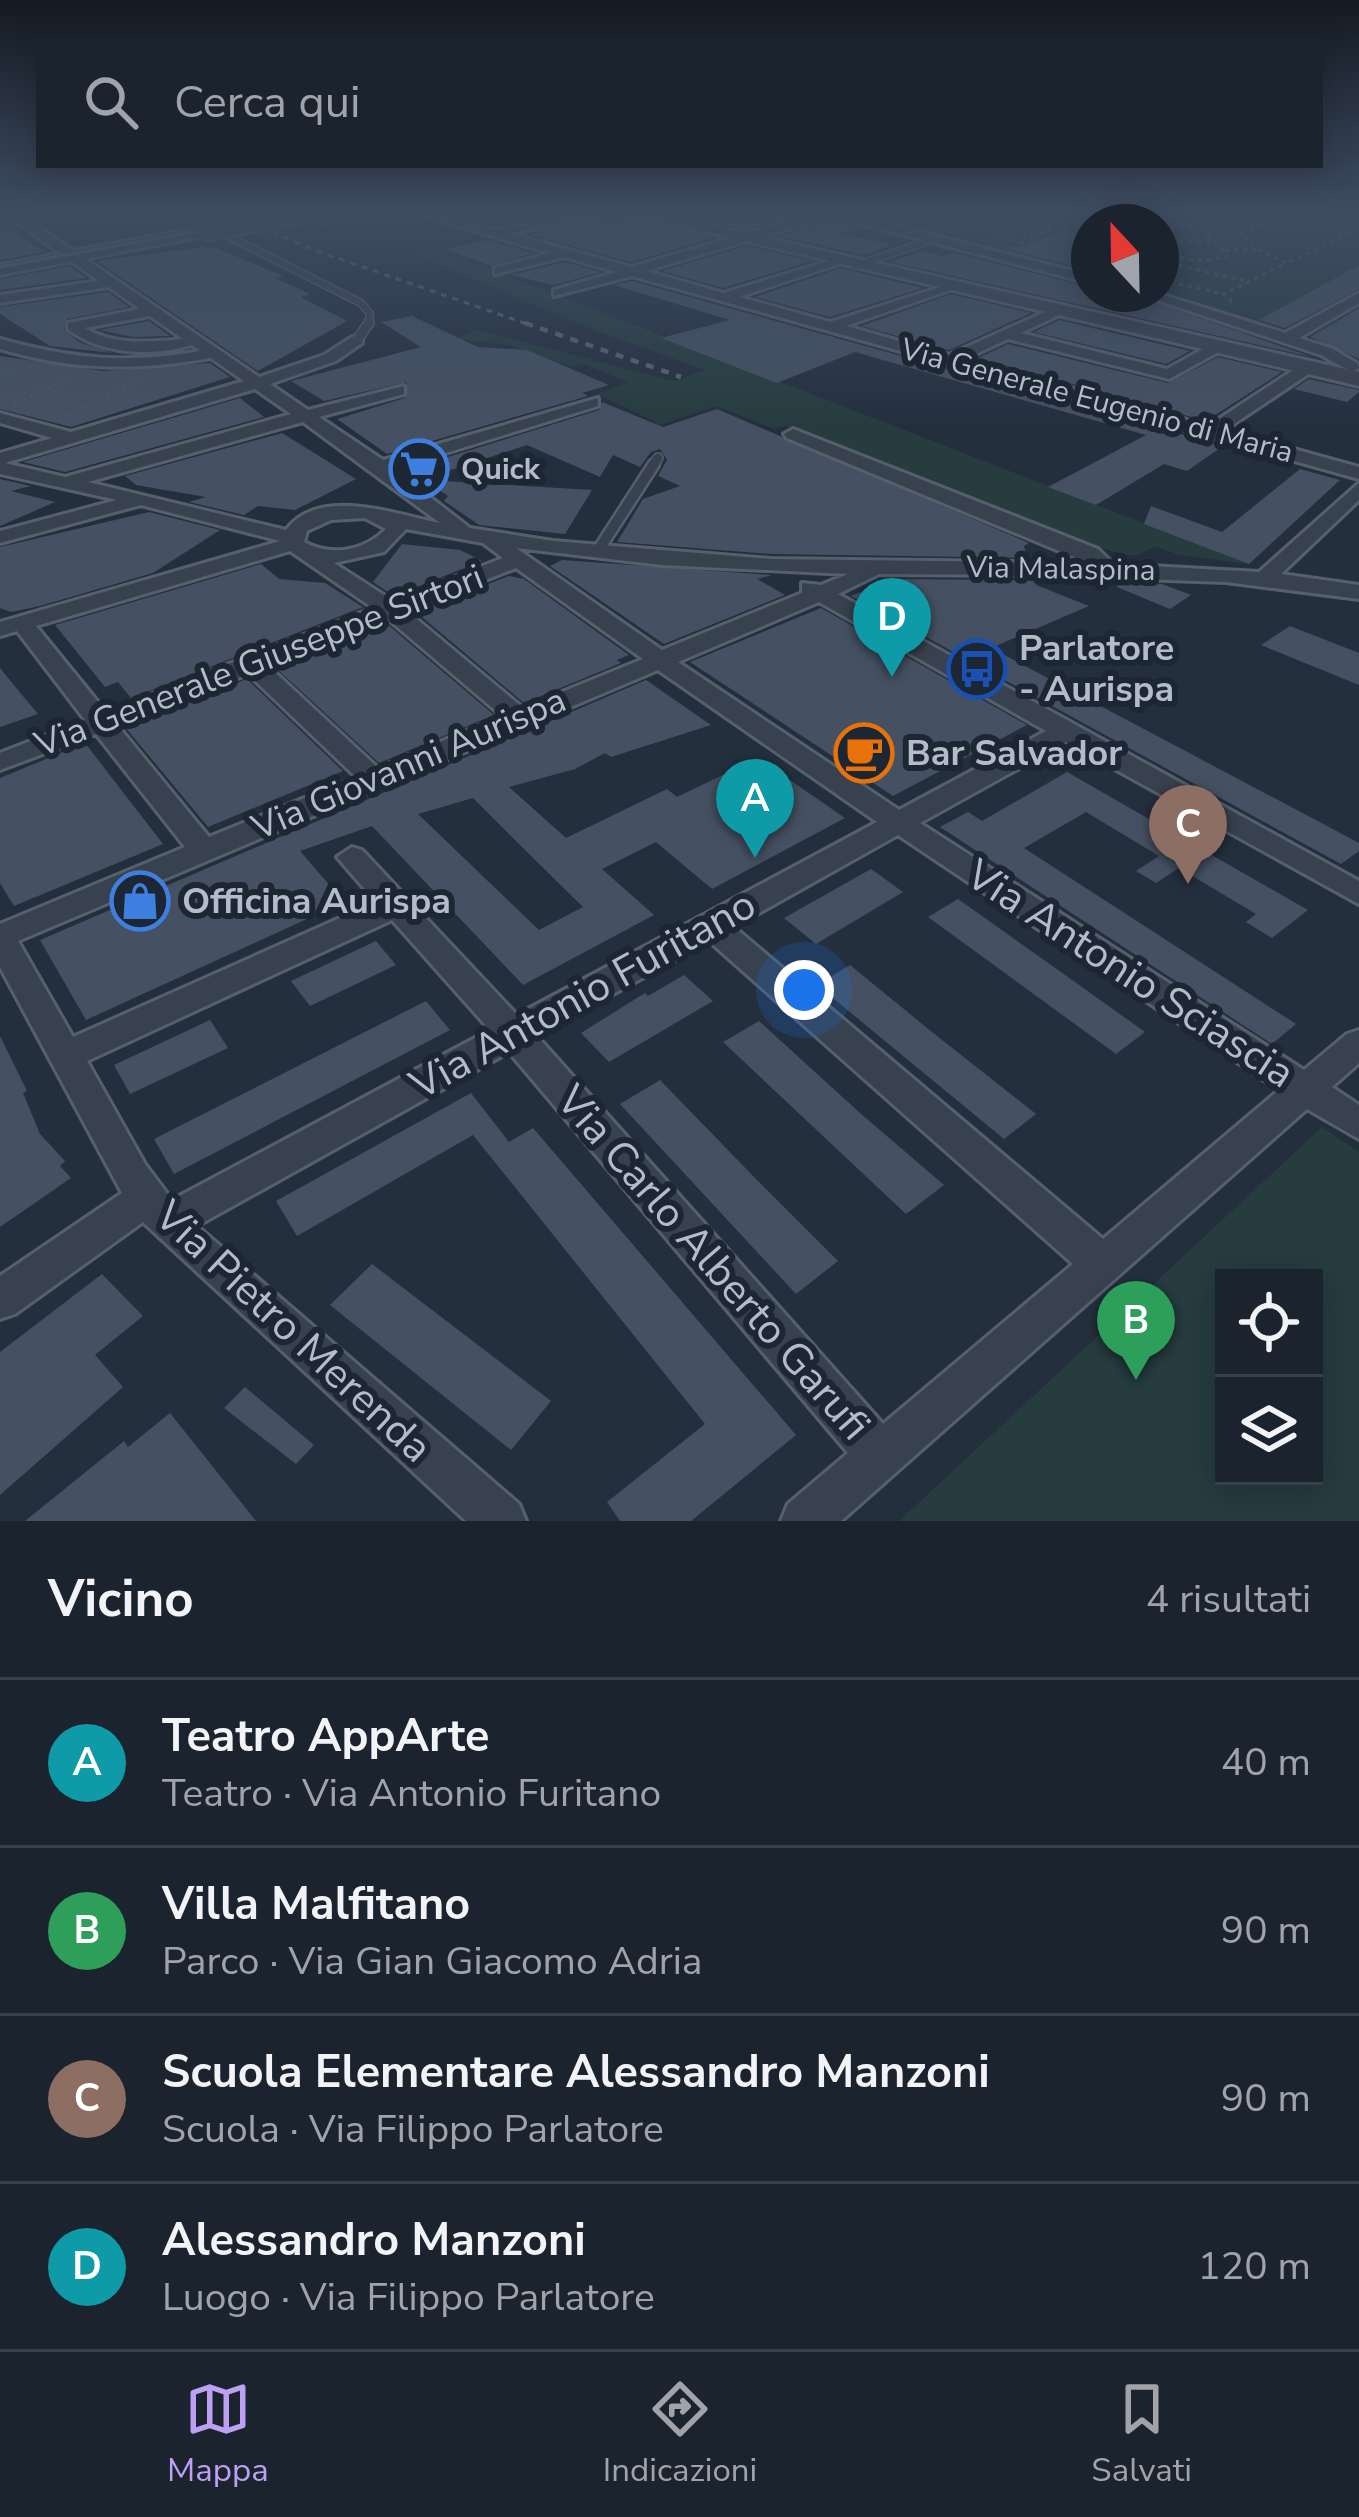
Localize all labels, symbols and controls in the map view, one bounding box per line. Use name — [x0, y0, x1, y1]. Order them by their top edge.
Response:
search box — [36, 36, 1323, 168]
icon: search — [78, 69, 144, 135]
text: Cerca qui — [174, 72, 360, 133]
north arrow — [1071, 204, 1179, 312]
street label: Via Generale Eugenio di Maria — [895, 329, 1298, 473]
supermarket icon: Quick — [388, 438, 450, 500]
place label: Quick — [461, 449, 541, 490]
street label: Via Malaspina — [965, 547, 1156, 591]
street label: Via Generale Giuseppe Sirtori — [27, 553, 490, 770]
pin: D — [853, 578, 931, 677]
place label: Parlatore - Aurispa — [1019, 624, 1174, 714]
bus stop icon: Parlatore - Aurispa — [946, 638, 1008, 700]
street label: Via Giovanni Aurispa — [244, 676, 573, 853]
cafe icon: Bar Salvador — [833, 722, 895, 784]
place label: Bar Salvador — [906, 729, 1122, 778]
pin: A — [716, 759, 794, 858]
pin: C — [1149, 785, 1227, 884]
street label: Via Antonio Sciascia — [954, 846, 1305, 1102]
shop icon: Officina Aurispa — [109, 870, 171, 932]
street label: Via Antonio Furitano — [399, 876, 766, 1114]
place label: Officina Aurispa — [182, 877, 451, 926]
your location — [774, 960, 834, 1020]
street label: Via Carlo Alberto Garufi — [542, 1073, 883, 1452]
street label: Via Pietro Merenda — [141, 1188, 444, 1476]
map controls — [1215, 1269, 1323, 1485]
button: locate — [1215, 1269, 1323, 1377]
pin: B — [1097, 1281, 1175, 1380]
button: layers — [1215, 1377, 1323, 1485]
text: Vicino — [48, 1564, 194, 1634]
text: 4 risultati — [1146, 1573, 1311, 1626]
text: Teatro AppArte — [162, 1706, 489, 1767]
text: A — [72, 1736, 102, 1789]
text: 40 m — [1221, 1736, 1311, 1789]
text: Teatro · Via Antonio Furitano — [162, 1767, 661, 1820]
text: Villa Malfitano — [162, 1874, 470, 1935]
text: B — [74, 1904, 100, 1957]
text: 90 m — [1221, 1904, 1311, 1957]
text: Parco · Via Gian Giacomo Adria — [162, 1935, 702, 1988]
text: Scuola Elementare Alessandro Manzoni — [162, 2042, 990, 2103]
text: C — [74, 2072, 100, 2125]
text: 90 m — [1221, 2072, 1311, 2125]
text: Scuola · Via Filippo Parlatore — [162, 2103, 664, 2156]
text: Alessandro Manzoni — [162, 2210, 586, 2271]
text: D — [72, 2240, 102, 2293]
text: 120 m — [1197, 2240, 1311, 2293]
text: Luogo · Via Filippo Parlatore — [162, 2271, 655, 2324]
tab: Mappa — [167, 2376, 269, 2493]
tab: Indicazioni — [603, 2376, 757, 2493]
tab: Salvati — [1091, 2376, 1192, 2493]

